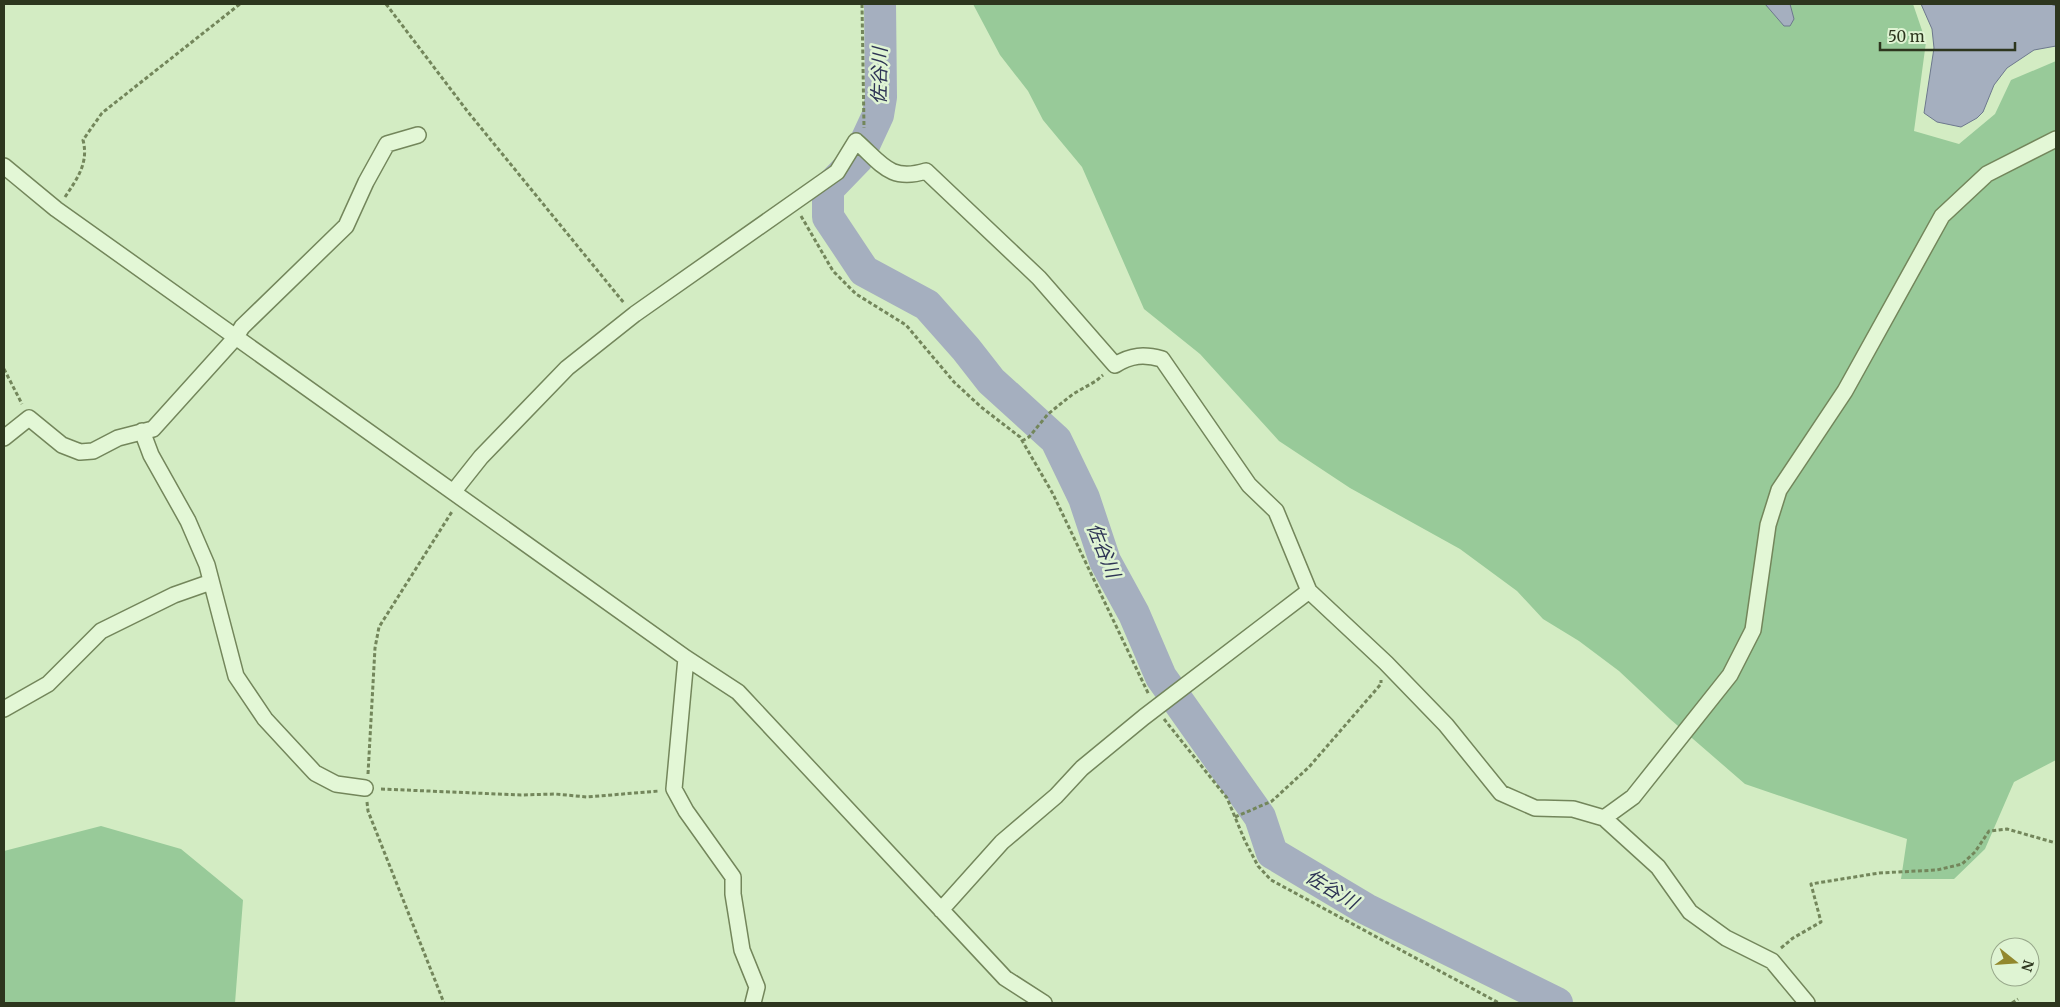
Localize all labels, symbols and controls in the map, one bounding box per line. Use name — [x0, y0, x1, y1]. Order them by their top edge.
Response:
scale bar — [1880, 20, 2015, 52]
text: 50 m — [1888, 27, 1925, 46]
water label: 佐谷川 — [867, 45, 892, 105]
water label: 佐谷川 — [1082, 519, 1127, 583]
water label: 佐谷川 — [1301, 864, 1364, 915]
north arrow — [1990, 937, 2040, 987]
text: N — [2017, 958, 2038, 974]

